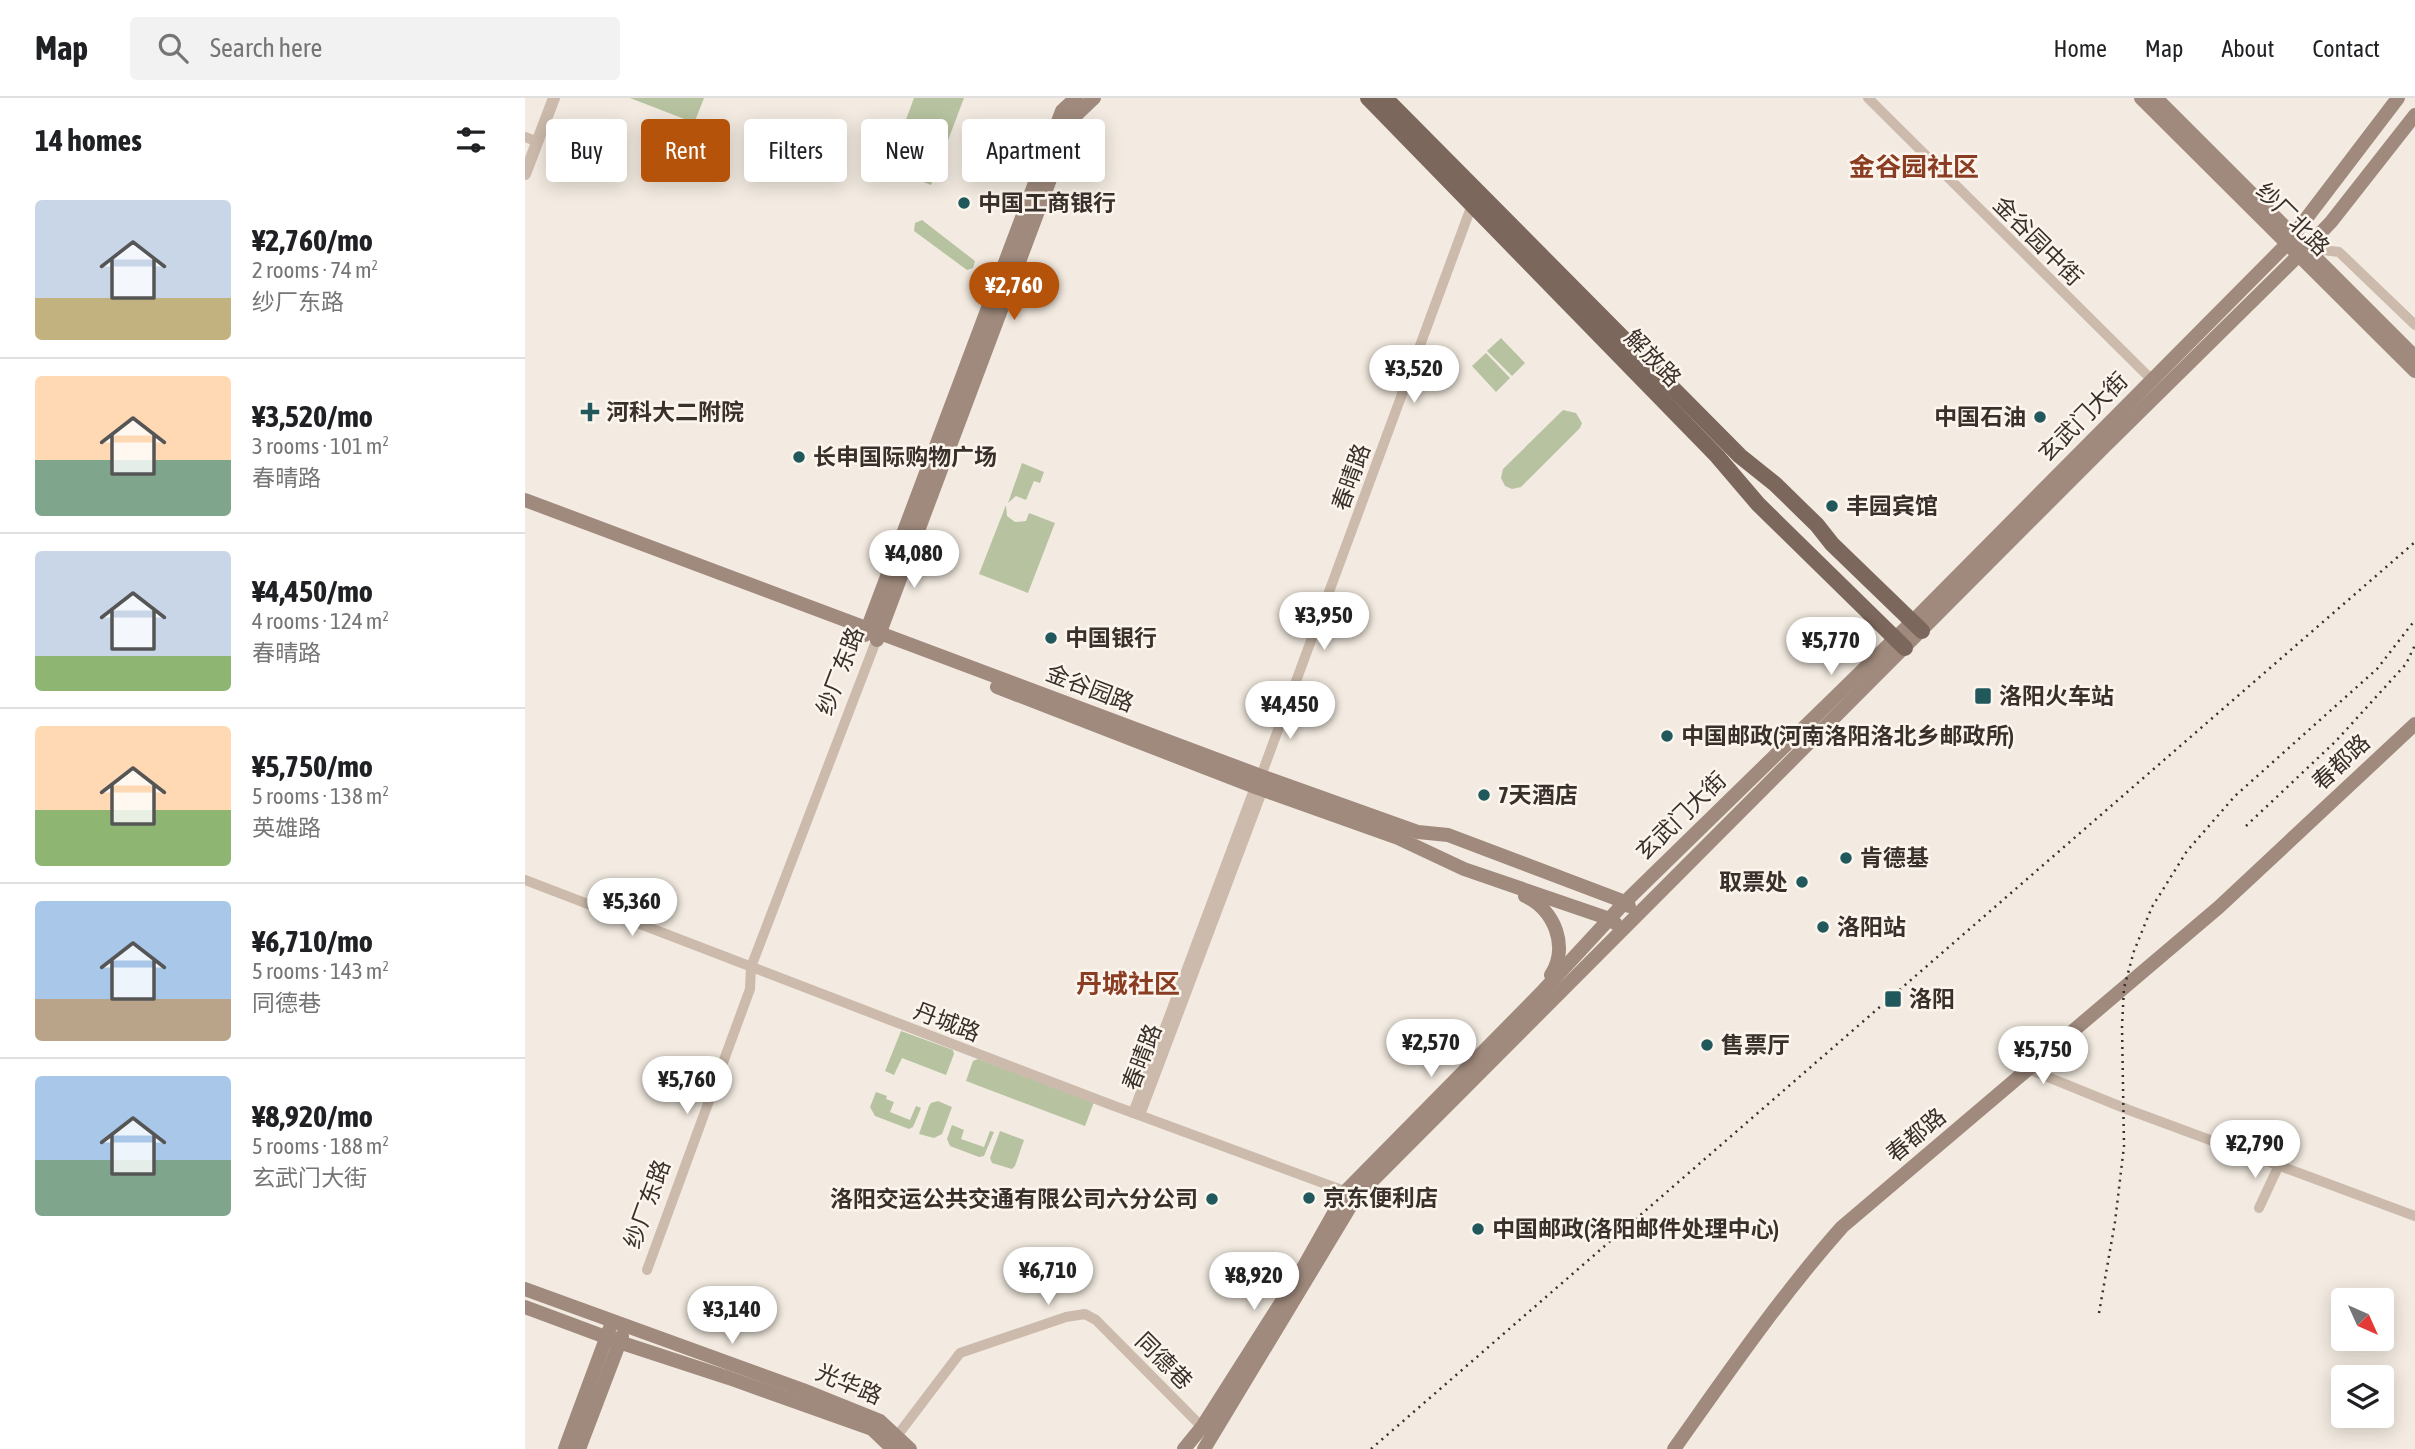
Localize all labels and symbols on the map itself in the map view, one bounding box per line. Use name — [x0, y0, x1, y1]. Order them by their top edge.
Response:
district label: 金谷园社区 — [1849, 152, 1979, 182]
street label: 纱厂北路 — [2251, 177, 2335, 261]
place label: 中国工商银行 — [978, 190, 1116, 216]
street label: 金谷园中街 — [1988, 191, 2088, 291]
marker: 中国工商银行 — [956, 195, 972, 211]
pin: ¥2,760 — [957, 262, 1071, 322]
street label: 解放路 — [1620, 324, 1686, 392]
pin: ¥3,520 — [1357, 345, 1471, 405]
street label: 玄武门大街 — [2033, 367, 2133, 467]
place label: 河科大二附院 — [606, 399, 744, 425]
marker: 河科大二附院 — [580, 402, 600, 422]
place label: 中国石油 — [1934, 404, 2026, 430]
marker: 中国石油 — [2032, 409, 2048, 425]
street label: 春晴路 — [1327, 440, 1375, 514]
place label: 长申国际购物广场 — [813, 444, 997, 470]
marker: 长申国际购物广场 — [791, 449, 807, 465]
place label: 丰园宾馆 — [1846, 493, 1938, 519]
marker: 丰园宾馆 — [1824, 498, 1840, 514]
pin: ¥4,080 — [857, 531, 971, 590]
pin: ¥3,950 — [1267, 592, 1381, 652]
pin: ¥5,770 — [1774, 618, 1888, 677]
street label: 纱厂东路 — [811, 623, 869, 719]
place label: 中国银行 — [1065, 625, 1157, 651]
marker: 中国银行 — [1043, 630, 1059, 646]
street label: 金谷园路 — [1042, 659, 1138, 717]
pin: ¥4,450 — [1233, 682, 1347, 741]
place label: 洛阳火车站 — [1999, 683, 2114, 709]
marker: 洛阳火车站 — [1973, 686, 1993, 706]
place label: 中国邮政(河南洛阳洛北乡邮政所) — [1681, 723, 2014, 749]
marker: 中国邮政(河南洛阳洛北乡邮政所) — [1659, 728, 1675, 744]
street label: 春都路 — [2307, 729, 2375, 795]
street label: 玄武门大街 — [1631, 767, 1731, 865]
place label: 7天酒店 — [1498, 782, 1578, 808]
marker: 7天酒店 — [1476, 787, 1492, 803]
place label: 肯德基 — [1860, 845, 1929, 871]
marker: 肯德基 — [1838, 850, 1854, 866]
place label: 取票处 — [1719, 869, 1788, 895]
marker: 取票处 — [1794, 874, 1810, 890]
pin: ¥5,360 — [575, 878, 689, 938]
place label: 洛阳站 — [1837, 914, 1906, 940]
marker: 洛阳站 — [1815, 919, 1831, 935]
district label: 丹城社区 — [1076, 969, 1180, 999]
place label: 洛阳 — [1909, 986, 1955, 1012]
marker: 洛阳 — [1883, 989, 1903, 1009]
street label: 丹城路 — [910, 997, 984, 1047]
street label: 春晴路 — [1117, 1020, 1167, 1094]
pin: ¥2,570 — [1374, 1020, 1488, 1079]
pin: ¥5,750 — [1986, 1026, 2100, 1086]
place label: 售票厅 — [1721, 1032, 1790, 1058]
marker: 售票厅 — [1699, 1037, 1715, 1053]
pin: ¥5,760 — [630, 1056, 744, 1116]
street label: 春都路 — [1881, 1103, 1951, 1167]
pin: ¥2,790 — [2198, 1121, 2312, 1180]
street label: 纱厂东路 — [619, 1156, 675, 1252]
place label: 京东便利店 — [1323, 1185, 1438, 1211]
place label: 洛阳交运公共交通有限公司六分公司 — [830, 1186, 1198, 1212]
marker: 京东便利店 — [1301, 1190, 1317, 1206]
marker: 洛阳交运公共交通有限公司六分公司 — [1204, 1191, 1220, 1207]
place label: 中国邮政(洛阳邮件处理中心) — [1492, 1216, 1779, 1242]
marker: 中国邮政(洛阳邮件处理中心) — [1470, 1221, 1486, 1237]
pin: ¥6,710 — [991, 1248, 1105, 1307]
pin: ¥8,920 — [1197, 1252, 1311, 1312]
pin: ¥3,140 — [675, 1286, 789, 1346]
north arrow — [2331, 1288, 2394, 1351]
street label: 同德巷 — [1130, 1327, 1198, 1395]
street label: 光华路 — [812, 1359, 886, 1409]

